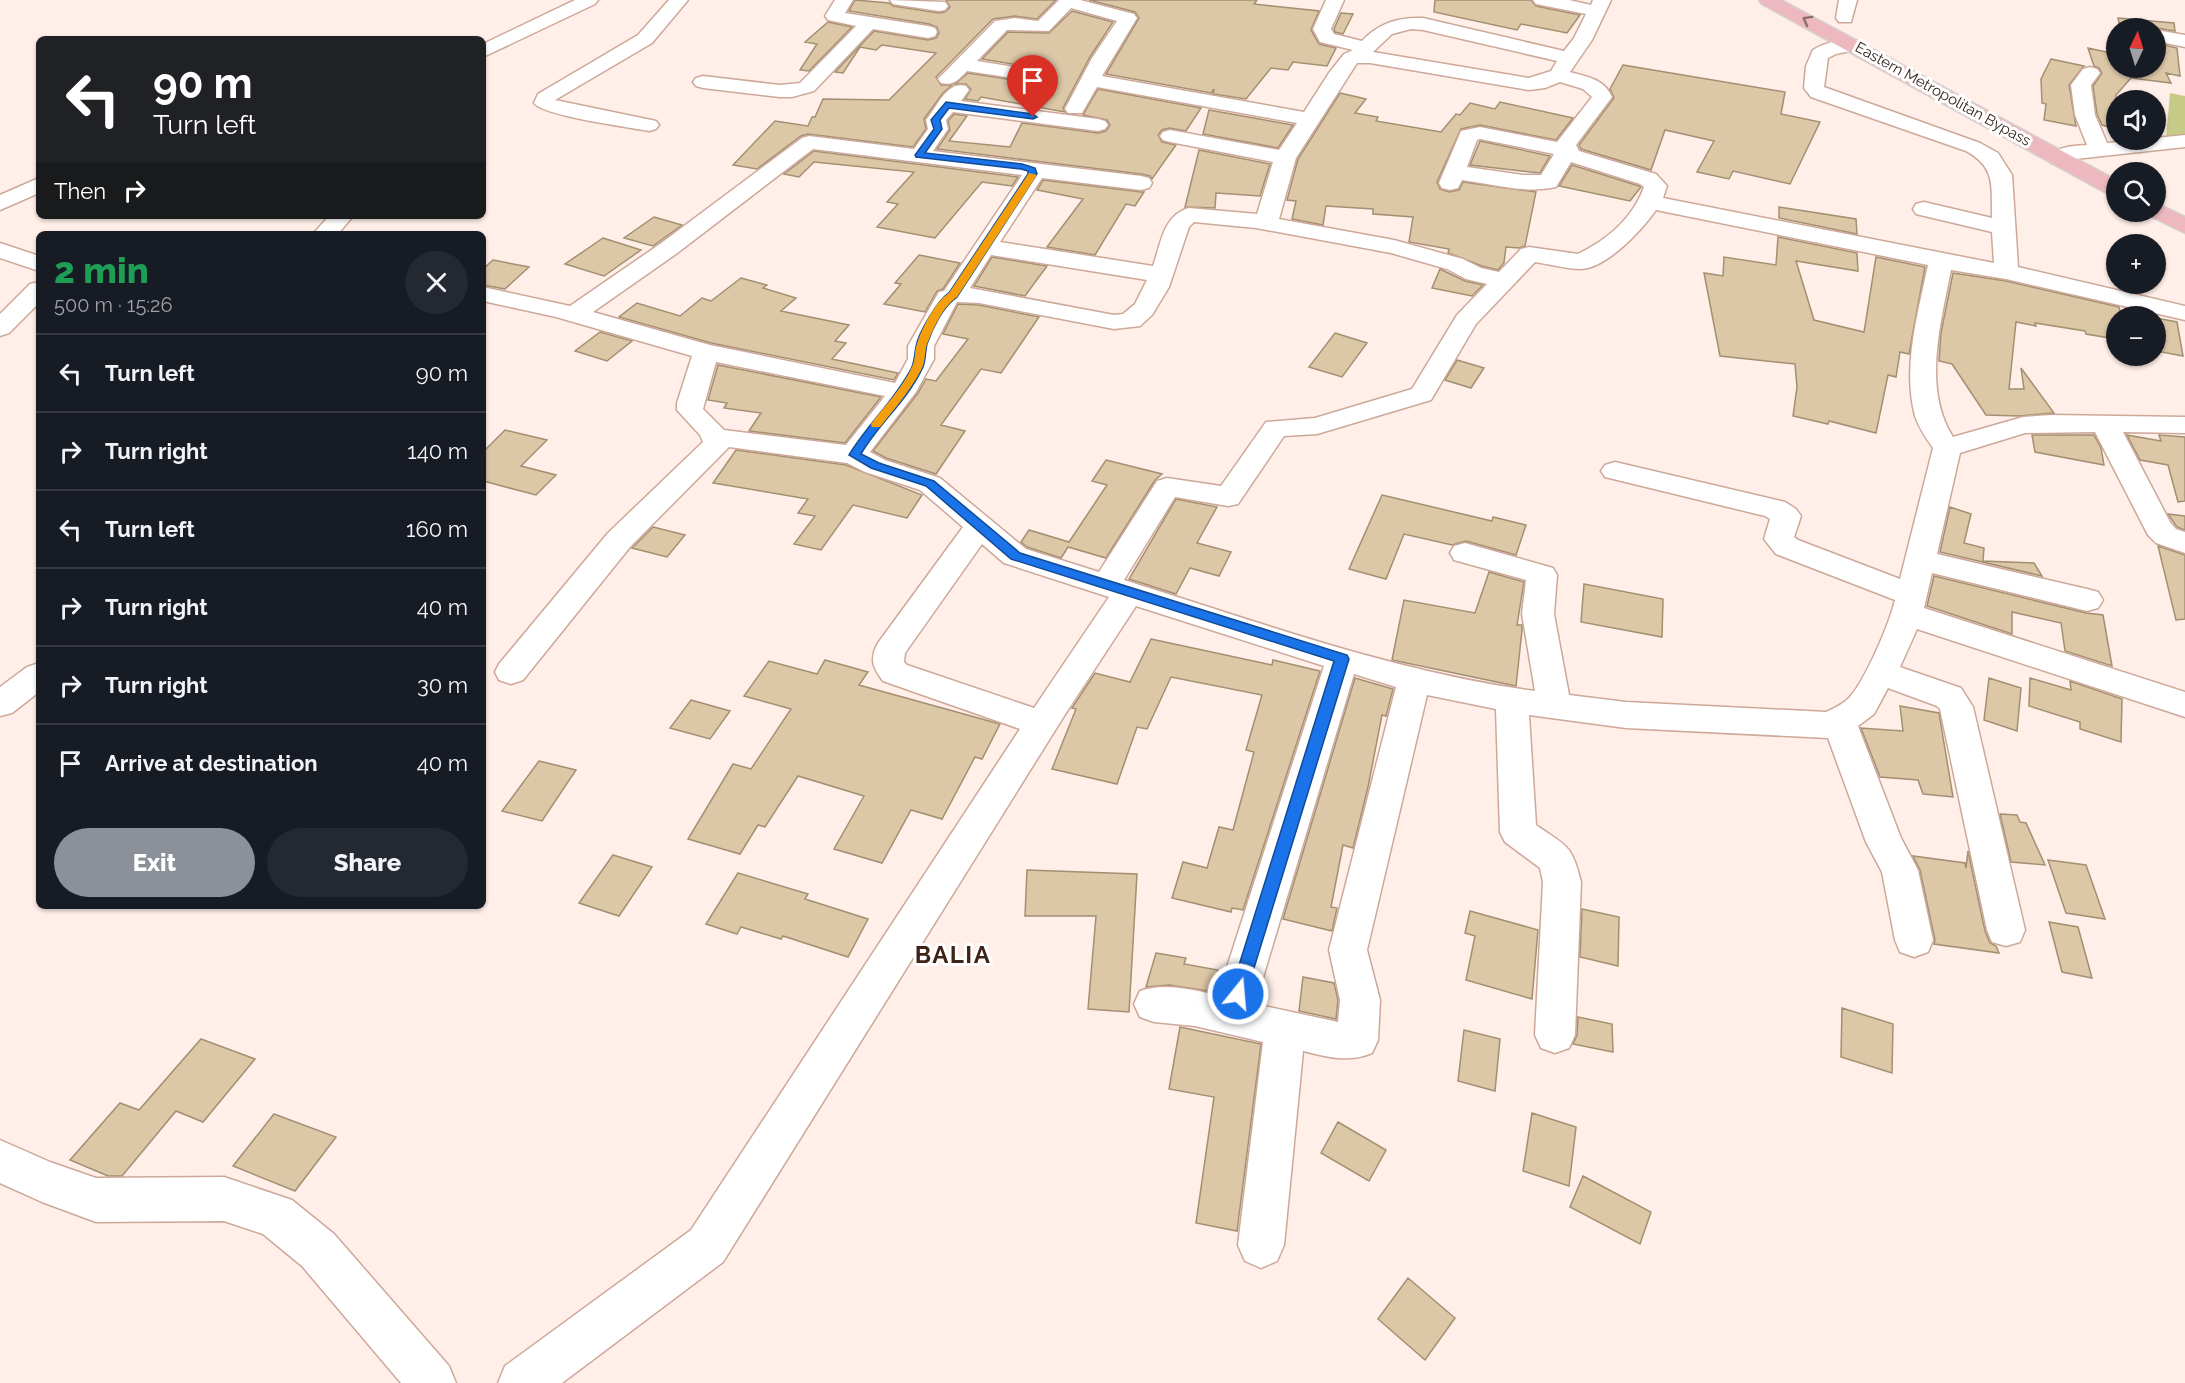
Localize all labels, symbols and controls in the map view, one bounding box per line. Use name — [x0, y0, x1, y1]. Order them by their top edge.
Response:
one-way arrow — [1803, 16, 1814, 27]
north arrow — [2106, 18, 2166, 78]
map controls — [2106, 18, 2166, 366]
street label: Eastern Metropolitan Bypass — [1852, 38, 2034, 150]
pin — [1007, 55, 1058, 117]
text: 90 m — [153, 59, 253, 108]
icon: left — [54, 60, 132, 138]
icon: arrive — [1016, 64, 1049, 97]
button: sound — [2106, 90, 2166, 150]
text: Turn left — [153, 109, 256, 140]
button: search — [2106, 162, 2166, 222]
icon: right — [118, 174, 151, 207]
text: Then — [54, 178, 106, 204]
button: + — [2106, 234, 2166, 294]
text: 2 min — [54, 249, 149, 291]
button: close — [405, 251, 468, 314]
text: 500 m · 15:26 — [54, 293, 173, 317]
button: − — [2106, 306, 2166, 366]
icon: left — [54, 357, 87, 390]
text: Turn left — [105, 360, 195, 386]
text: 90 m — [416, 360, 468, 386]
icon: right — [54, 435, 87, 468]
text: Turn right — [105, 438, 208, 464]
text: 140 m — [407, 438, 468, 464]
icon: left — [54, 513, 87, 546]
text: Turn left — [105, 516, 195, 542]
text: 160 m — [406, 516, 468, 542]
icon: right — [54, 591, 87, 624]
text: Turn right — [105, 594, 208, 620]
text: 40 m — [417, 594, 468, 620]
icon: right — [54, 669, 87, 702]
text: Turn right — [105, 672, 208, 698]
text: 30 m — [417, 672, 468, 698]
icon: arrive — [54, 747, 87, 780]
text: Arrive at destination — [105, 750, 318, 776]
text: 40 m — [417, 750, 468, 776]
button: Exit — [54, 828, 255, 897]
button: Share — [267, 828, 468, 897]
district label: BALIA — [915, 940, 991, 969]
position arrow — [1206, 962, 1270, 1026]

